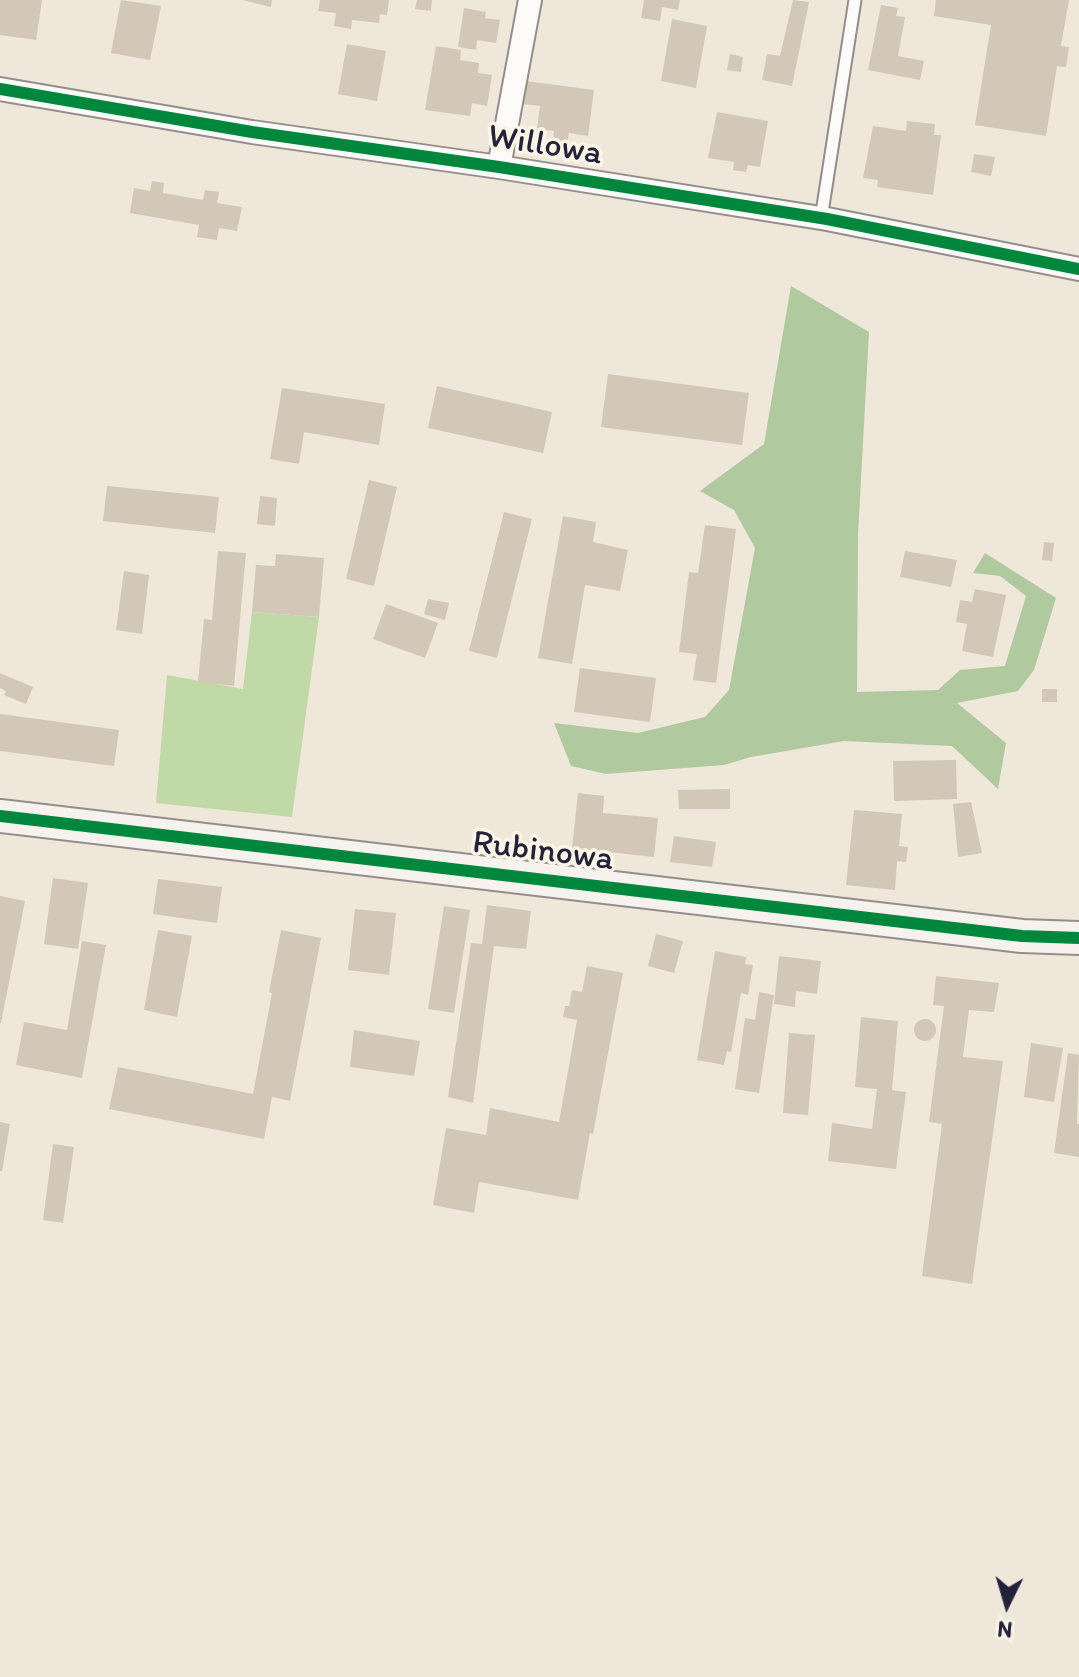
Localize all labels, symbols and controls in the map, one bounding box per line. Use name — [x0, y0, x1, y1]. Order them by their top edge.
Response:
street label: Willowa — [485, 117, 605, 175]
street label: Rubinowa — [470, 823, 616, 881]
north arrow — [967, 1565, 1047, 1645]
text: N — [996, 1615, 1013, 1644]

